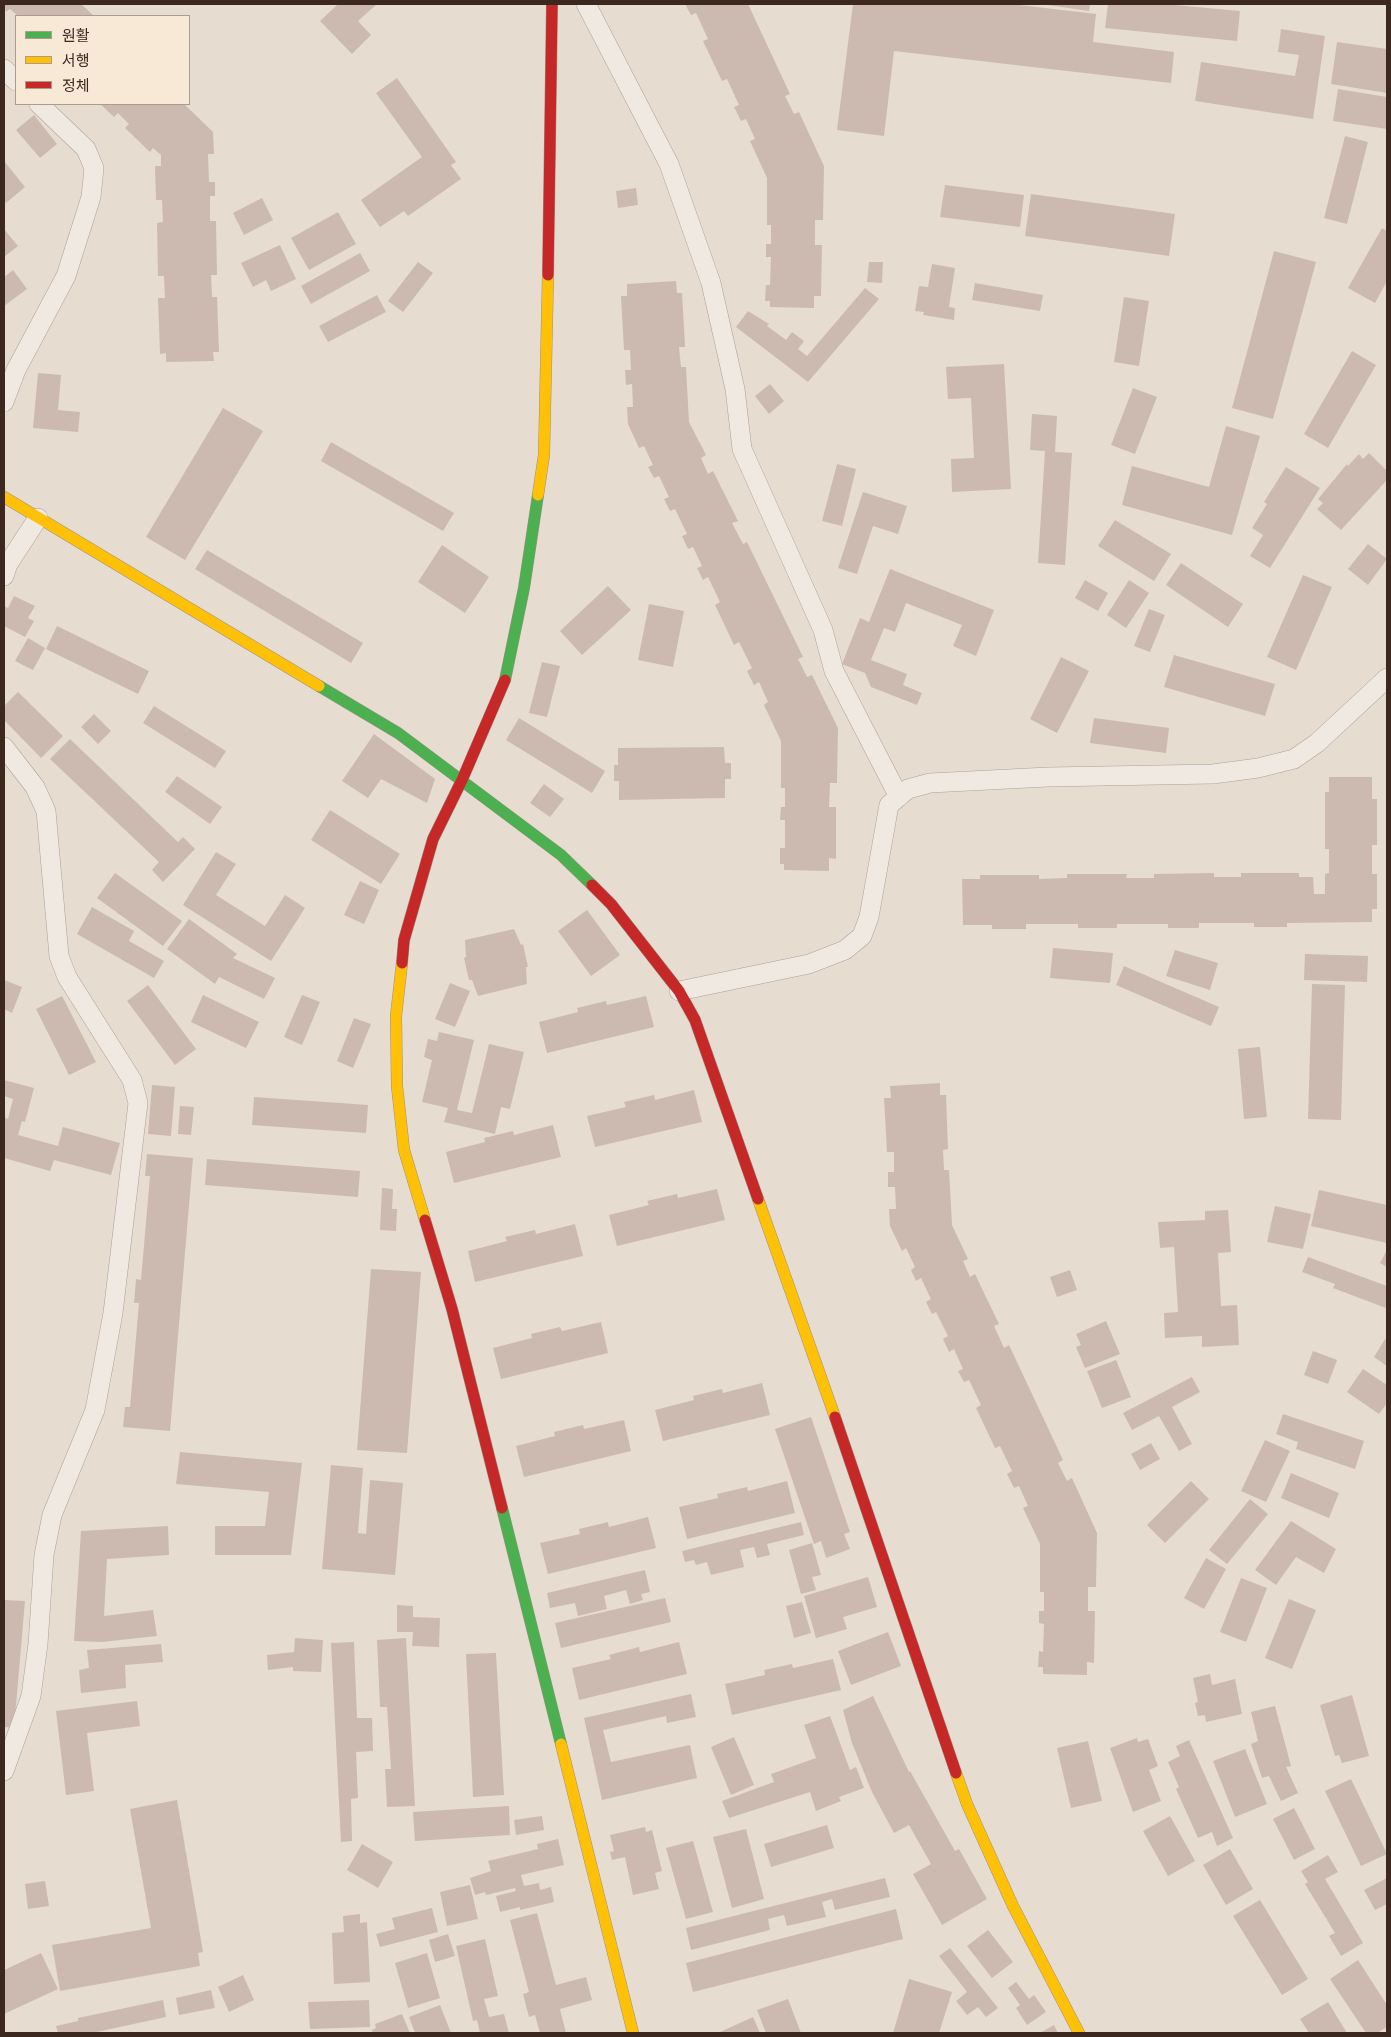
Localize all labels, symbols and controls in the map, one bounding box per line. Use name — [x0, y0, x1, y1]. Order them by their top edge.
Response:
legend — [15, 15, 190, 105]
text: 원활 — [62, 26, 90, 45]
text: 서행 — [62, 51, 90, 70]
text: 정체 — [62, 76, 90, 95]

